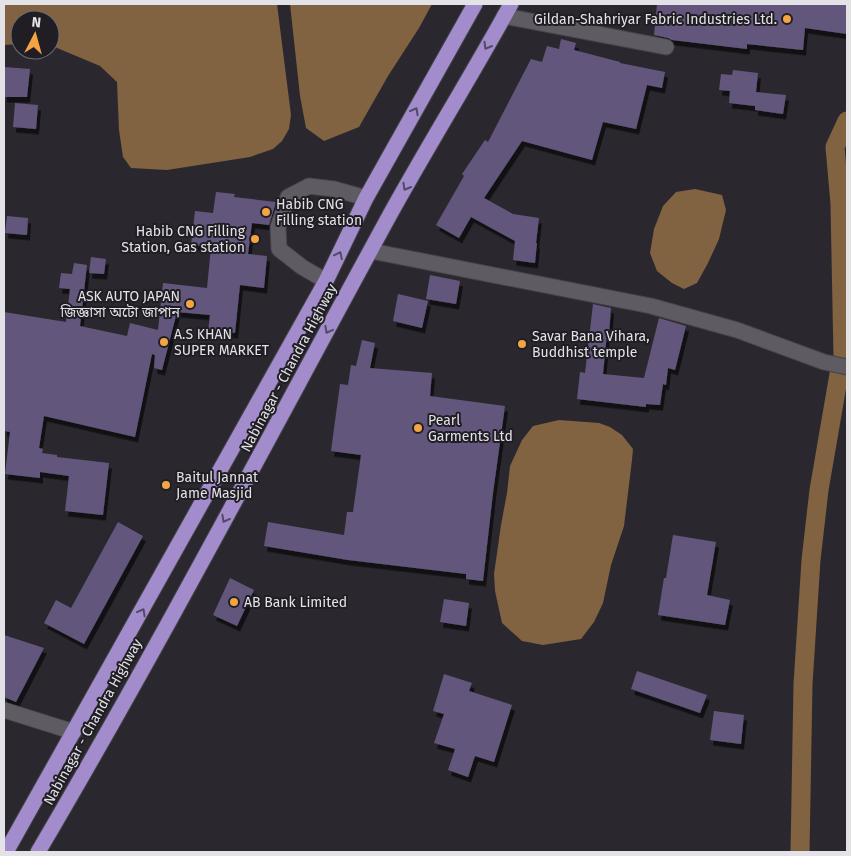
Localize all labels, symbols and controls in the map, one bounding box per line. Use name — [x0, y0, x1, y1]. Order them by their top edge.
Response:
north arrow — [10, 10, 60, 60]
place label: Gildan-Shahriyar Fabric Industries Ltd. — [534, 11, 777, 28]
marker: Gildan-Shahriyar Fabric Industries Ltd. — [781, 13, 793, 25]
text: N — [31, 14, 42, 32]
one-way arrow — [483, 41, 493, 50]
one-way arrow — [408, 108, 418, 117]
one-way arrow — [402, 182, 412, 191]
place label: Habib CNG Filling station — [276, 196, 362, 229]
marker: Habib CNG Filling station — [260, 206, 272, 218]
place label: Habib CNG Filling Station, Gas station — [121, 223, 246, 256]
marker: Habib CNG Filling Station, Gas station — [249, 233, 261, 245]
one-way arrow — [332, 251, 343, 260]
street label: Nabinagar - Chandra Highway — [237, 281, 341, 455]
place label: ASK AUTO JAPAN জিজ্ঞাসা অটো জাপান — [60, 288, 181, 321]
marker: ASK AUTO JAPAN জিজ্ঞাসা অটো জাপান — [184, 298, 196, 310]
one-way arrow — [324, 325, 334, 334]
place label: A.S KHAN SUPER MARKET — [174, 326, 270, 359]
place label: Savar Bana Vihara, Buddhist temple — [532, 328, 650, 361]
marker: A.S KHAN SUPER MARKET — [158, 336, 170, 348]
marker: Savar Bana Vihara, Buddhist temple — [516, 338, 528, 350]
place label: Pearl Garments Ltd — [428, 412, 513, 445]
marker: Pearl Garments Ltd — [412, 422, 424, 434]
place label: Baitul Jannat Jame Masjid — [176, 469, 259, 502]
marker: Baitul Jannat Jame Masjid — [160, 479, 172, 491]
one-way arrow — [222, 513, 232, 522]
place label: AB Bank Limited — [244, 594, 347, 611]
marker: AB Bank Limited — [228, 596, 240, 608]
one-way arrow — [135, 608, 145, 617]
street label: Nabinagar - Chandra Highway — [40, 636, 146, 808]

